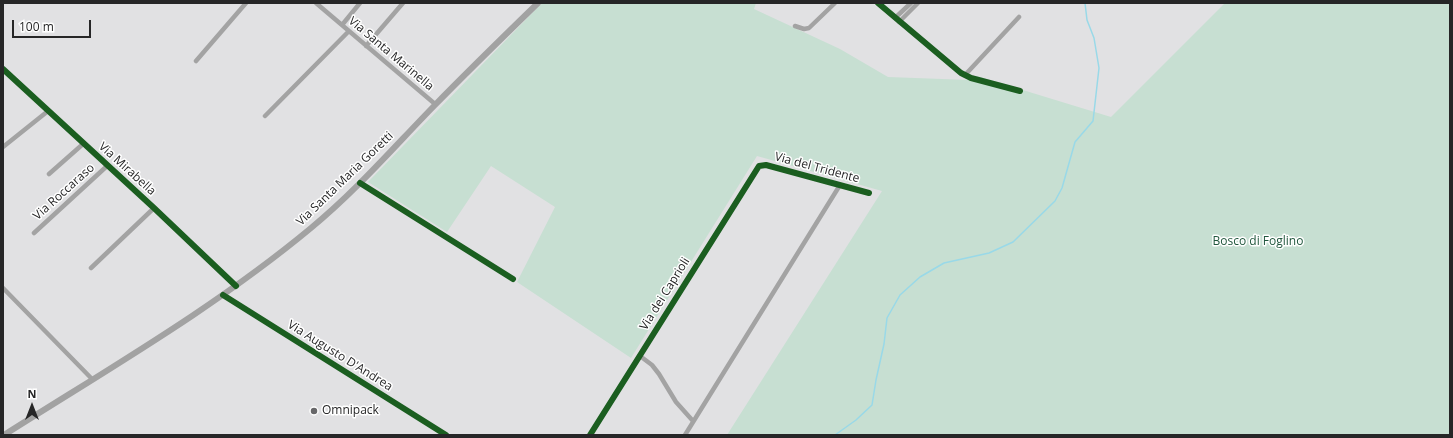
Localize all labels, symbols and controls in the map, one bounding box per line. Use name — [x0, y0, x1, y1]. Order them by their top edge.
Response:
scale bar — [14, 12, 93, 38]
street label: Via Santa Marinella — [345, 14, 437, 94]
text: 100 m — [19, 18, 54, 35]
street label: Via Santa Maria Goretti — [294, 129, 396, 229]
street label: Via Mirabella — [95, 140, 159, 198]
street label: Via del Tridente — [773, 150, 861, 186]
street label: Via Roccaraso — [30, 161, 98, 223]
park label: Bosco di Foglino — [1213, 235, 1303, 249]
street label: Via dei Caprioli — [637, 255, 693, 333]
street label: Via Augusto D'Andrea — [285, 318, 395, 394]
north arrow — [12, 386, 52, 426]
text: N — [28, 386, 36, 401]
place label: Omnipack — [322, 404, 379, 418]
marker: Omnipack — [309, 406, 319, 416]

